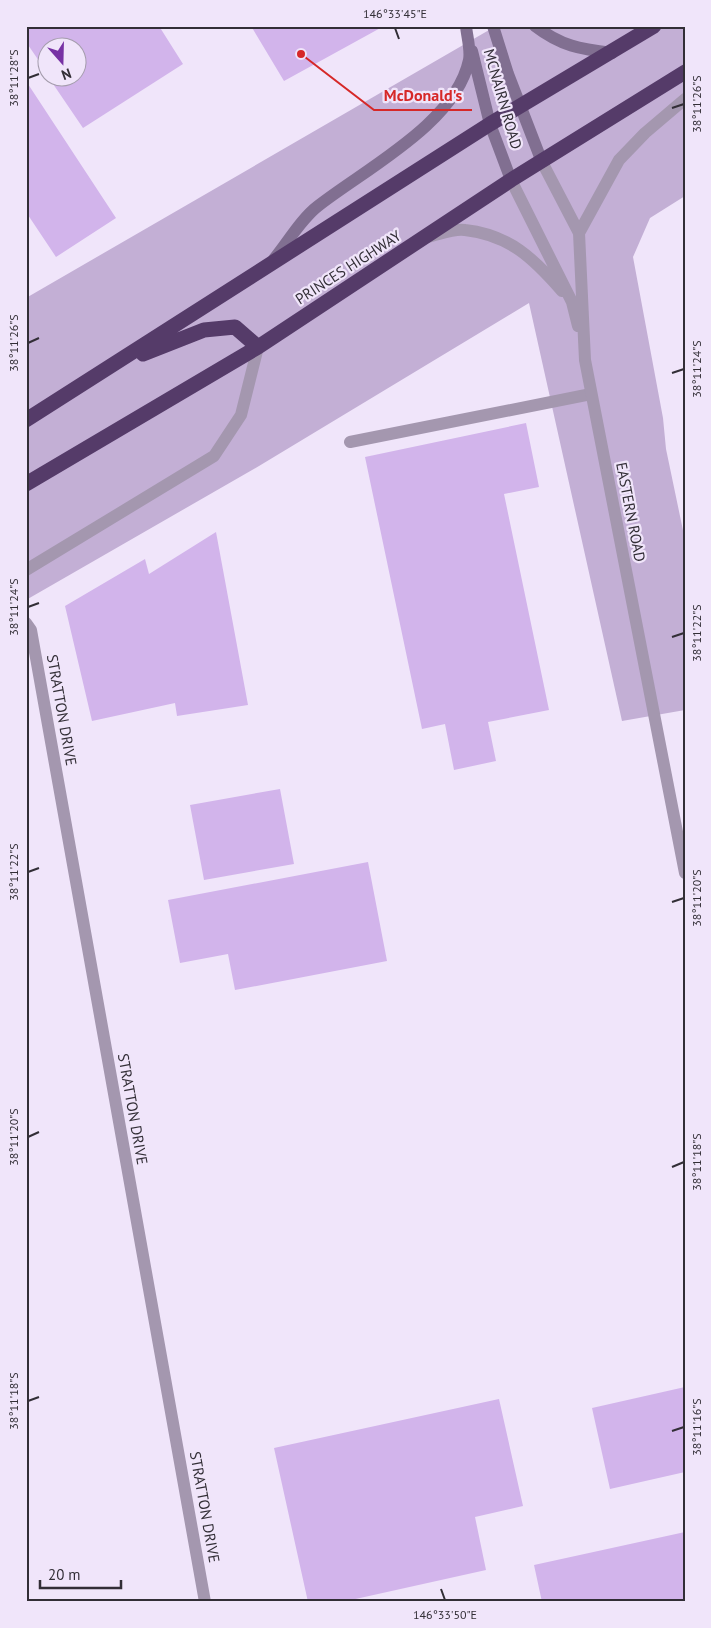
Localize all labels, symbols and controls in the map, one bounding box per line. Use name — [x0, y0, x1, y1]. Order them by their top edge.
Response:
text: 146°33'45"E — [363, 6, 427, 21]
north arrow — [38, 38, 88, 88]
street label: MCNAIRN ROAD — [480, 47, 526, 151]
text: 38°11'28"S — [6, 49, 21, 107]
text: N — [59, 64, 74, 84]
text: 38°11'26"S — [689, 75, 704, 133]
callout: McDonald's — [374, 79, 472, 110]
text: McDonald's — [384, 85, 462, 105]
street label: PRINCES HIGHWAY — [292, 225, 405, 308]
text: 38°11'26"S — [6, 314, 21, 372]
text: 38°11'24"S — [689, 340, 704, 398]
street label: EASTERN ROAD — [612, 461, 650, 563]
text: 38°11'24"S — [6, 578, 21, 636]
text: 38°11'22"S — [689, 604, 704, 662]
street label: STRATTON DRIVE — [43, 653, 81, 767]
text: 38°11'22"S — [6, 843, 21, 901]
text: 38°11'20"S — [689, 869, 704, 927]
street label: STRATTON DRIVE — [114, 1052, 152, 1166]
text: 38°11'20"S — [6, 1108, 21, 1166]
text: 38°11'18"S — [689, 1133, 704, 1191]
text: 38°11'18"S — [6, 1372, 21, 1430]
text: 38°11'16"S — [689, 1398, 704, 1456]
street label: STRATTON DRIVE — [186, 1450, 224, 1564]
scale bar — [40, 1558, 121, 1590]
text: 20 m — [48, 1565, 81, 1584]
text: 146°33'50"E — [413, 1607, 477, 1622]

